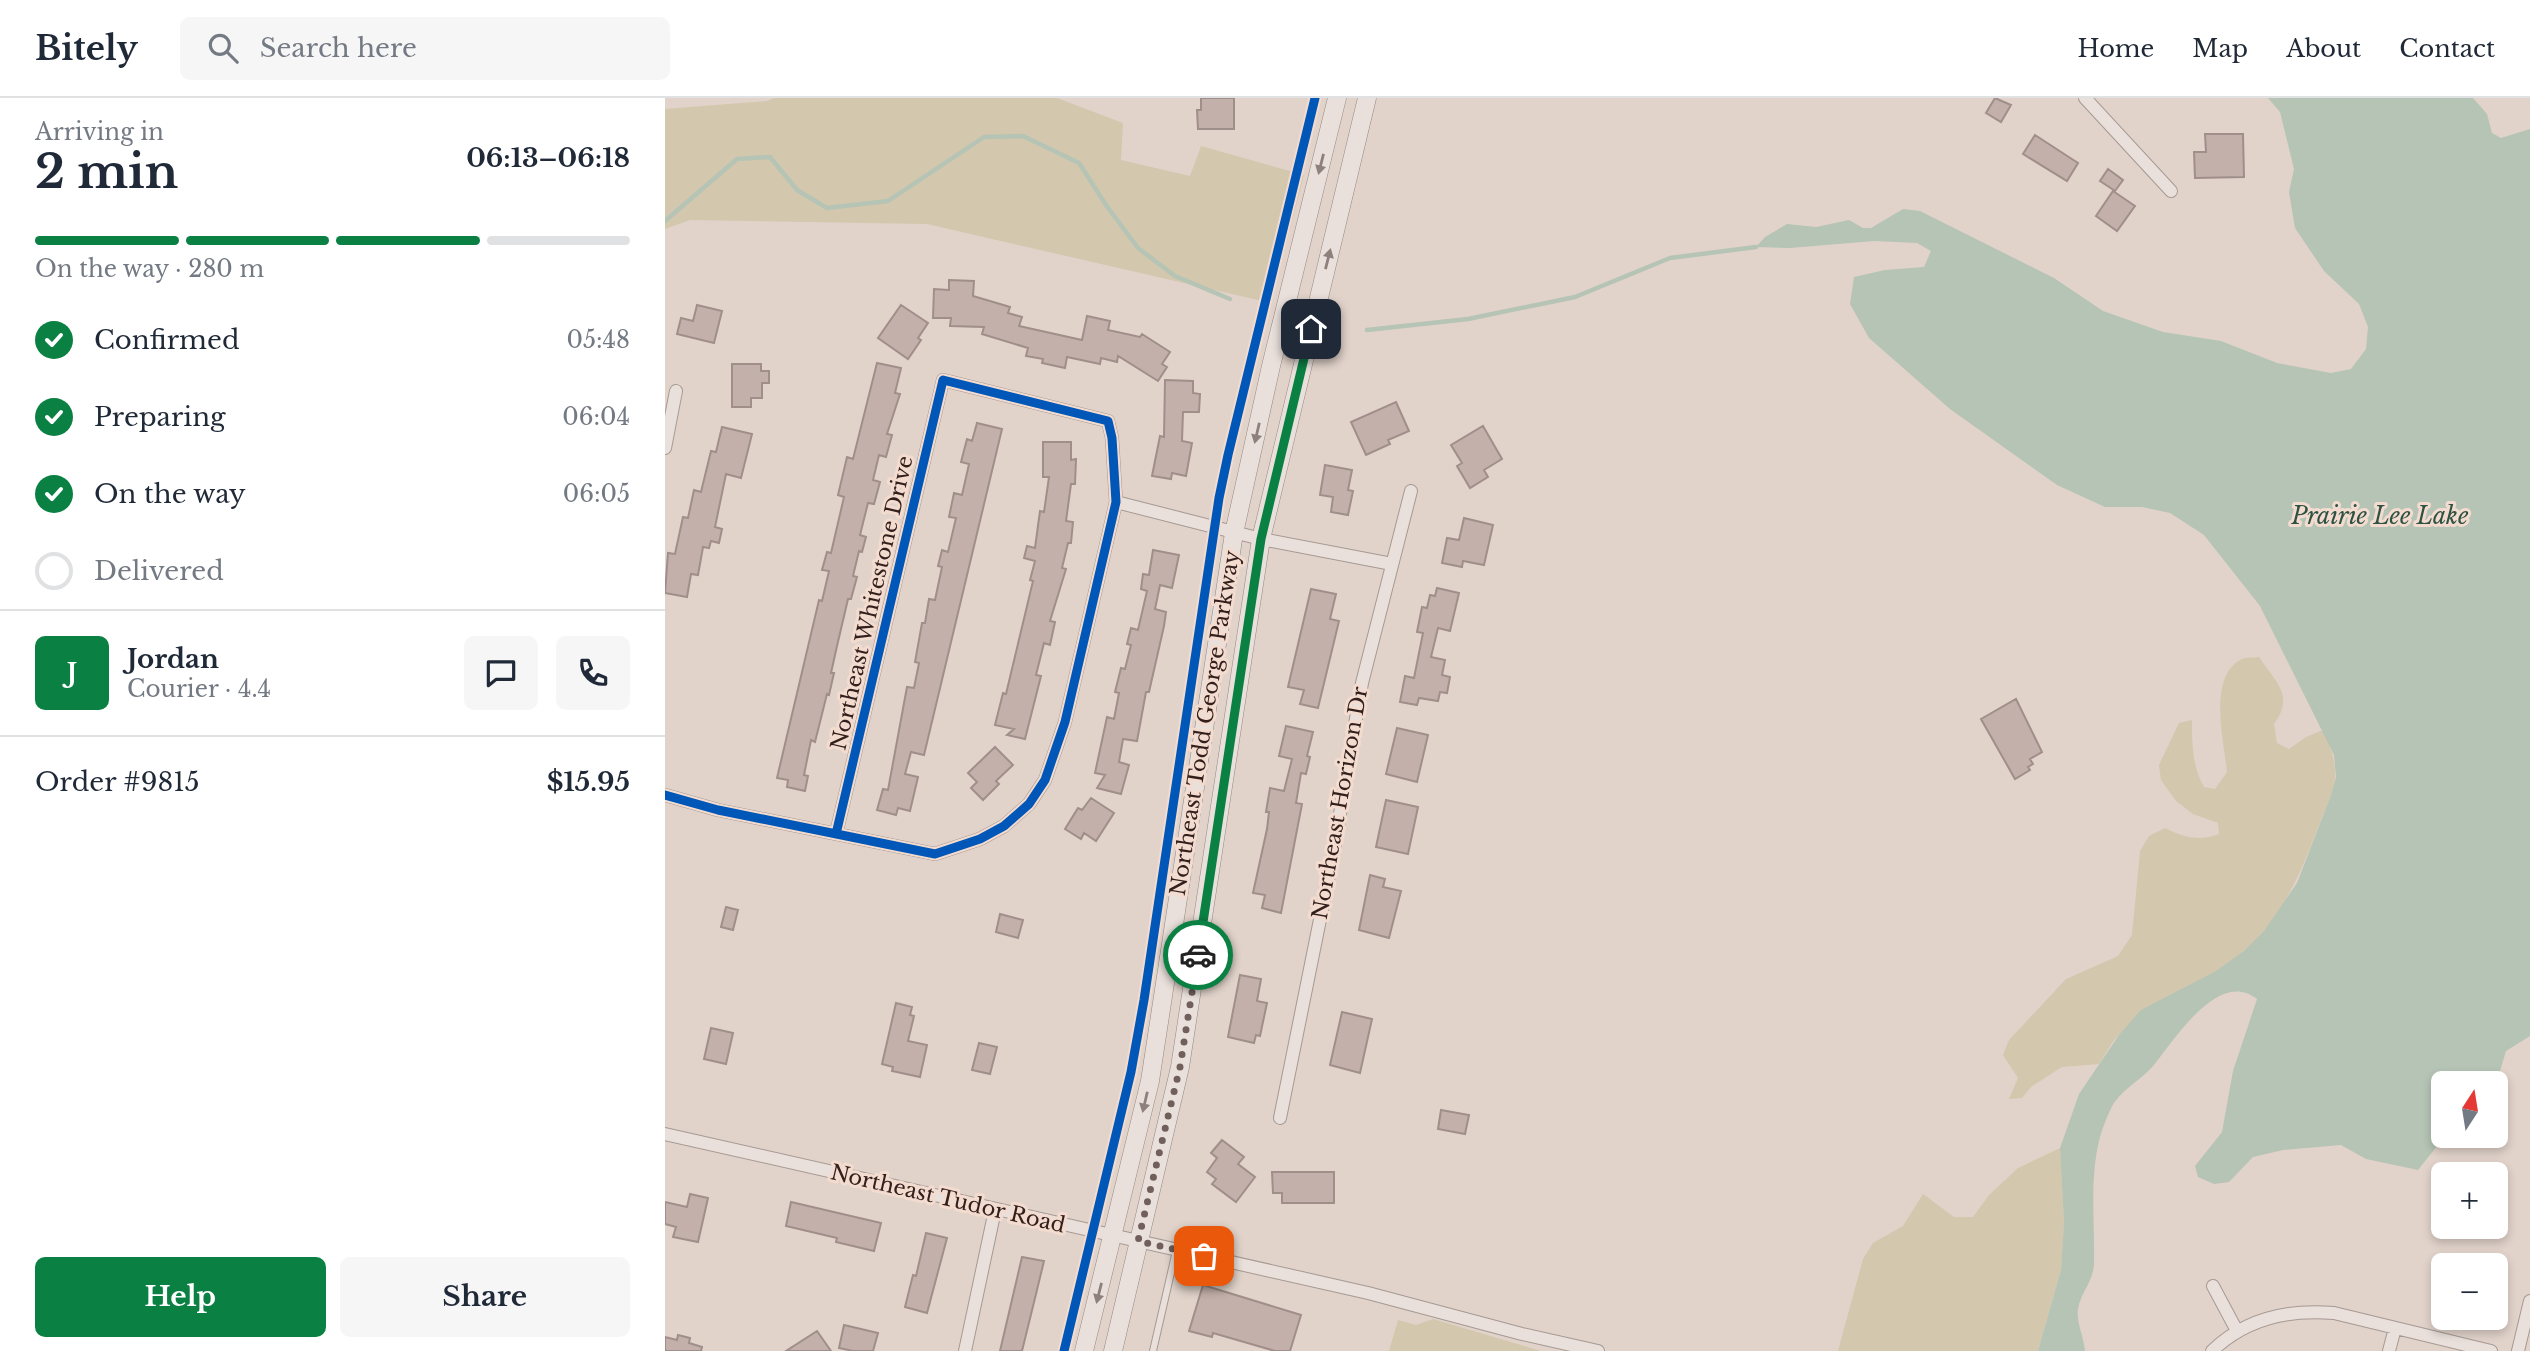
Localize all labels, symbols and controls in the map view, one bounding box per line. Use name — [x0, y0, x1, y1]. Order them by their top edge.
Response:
search box — [180, 17, 670, 80]
text: Bitely — [35, 28, 138, 69]
icon: search — [204, 29, 242, 67]
text: Search here — [260, 32, 417, 64]
text: Home — [2078, 34, 2154, 63]
text: Map — [2192, 34, 2248, 63]
text: About — [2286, 34, 2361, 63]
text: Contact — [2399, 34, 2495, 63]
text: Arriving in — [35, 118, 164, 146]
text: 06:13–06:18 — [466, 142, 630, 174]
text: 2 min — [35, 143, 178, 200]
one-way arrow — [1315, 153, 1326, 175]
one-way arrow — [1323, 248, 1334, 270]
text: On the way · 280 m — [35, 255, 264, 283]
pin — [1281, 299, 1341, 359]
icon: home — [1292, 310, 1330, 348]
icon: check — [35, 321, 73, 359]
text: Confirmed — [94, 324, 239, 356]
text: 05:48 — [567, 326, 630, 354]
icon: check — [35, 398, 73, 436]
text: Preparing — [94, 401, 226, 433]
text: 06:04 — [562, 403, 630, 431]
one-way arrow — [1251, 422, 1262, 444]
street label: Northeast Whitestone Drive — [825, 453, 919, 753]
icon: check — [35, 475, 73, 513]
text: On the way — [94, 478, 246, 510]
text: 06:05 — [563, 480, 630, 508]
water label: Prairie Lee Lake — [2291, 502, 2469, 530]
street label: Northeast Todd George Parkway — [1165, 548, 1245, 898]
text: Delivered — [94, 555, 224, 587]
button: chat — [464, 636, 538, 710]
button: phone — [556, 636, 630, 710]
text: Jordan — [127, 643, 219, 675]
text: J — [67, 657, 77, 689]
text: Courier · 4.4 — [127, 675, 271, 703]
street label: Northeast Horizon Dr — [1307, 685, 1373, 921]
text: Order #9815 — [35, 766, 200, 798]
text: $15.95 — [547, 766, 630, 798]
courier — [1163, 920, 1233, 990]
icon: car — [1179, 936, 1217, 974]
north arrow — [2431, 1071, 2508, 1148]
map controls — [2431, 1071, 2508, 1330]
one-way arrow — [1139, 1091, 1150, 1113]
street label: Northeast Tudor Road — [828, 1159, 1068, 1239]
button: + — [2431, 1162, 2508, 1239]
pin — [1174, 1226, 1234, 1286]
icon: bag — [1185, 1237, 1223, 1275]
button: − — [2431, 1253, 2508, 1330]
button: Help — [35, 1257, 326, 1337]
button: Share — [340, 1257, 630, 1337]
one-way arrow — [1093, 1282, 1104, 1304]

